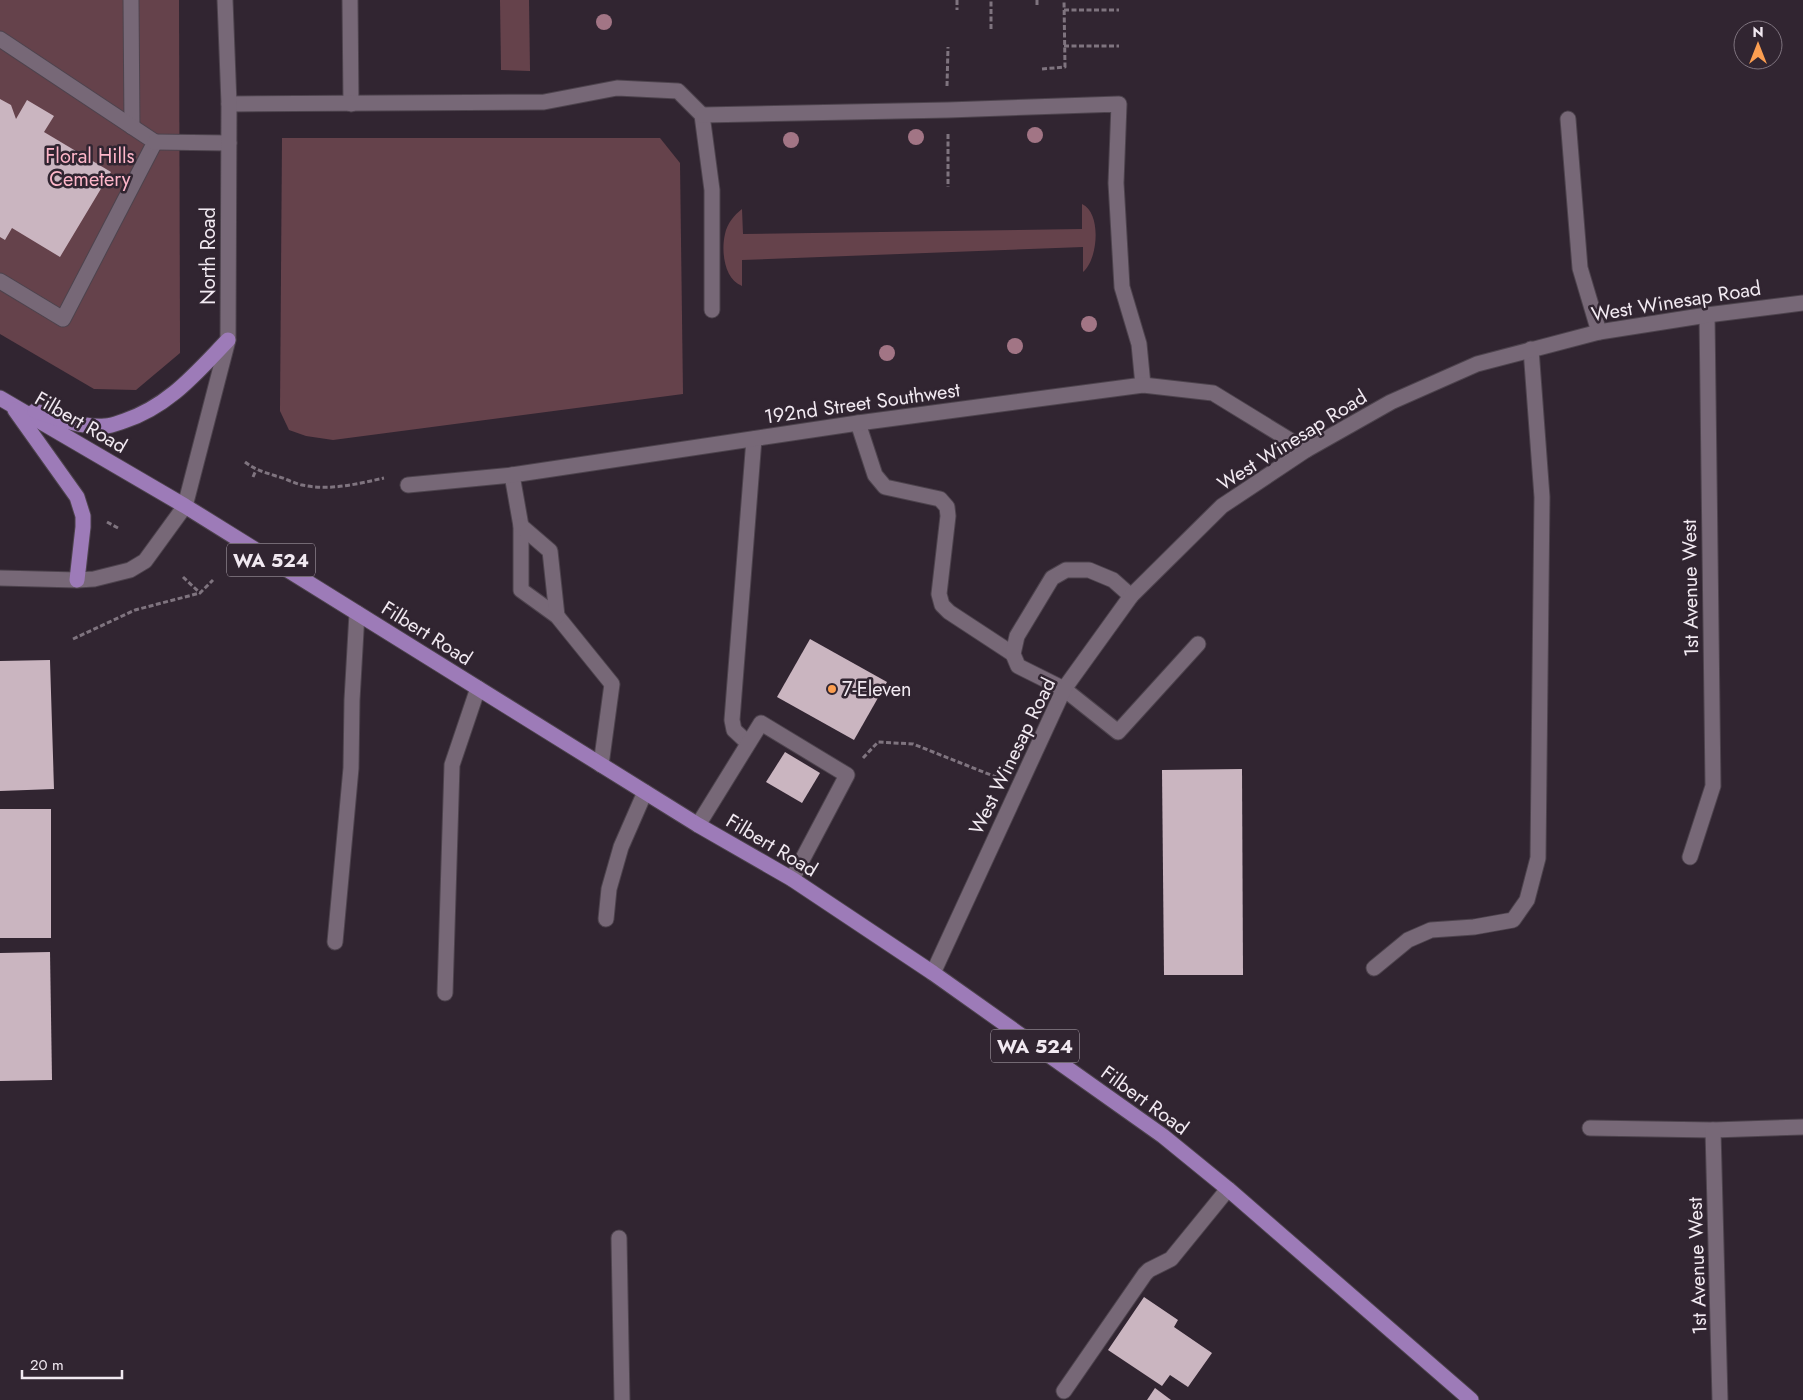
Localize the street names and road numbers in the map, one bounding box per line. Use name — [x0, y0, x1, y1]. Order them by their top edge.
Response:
street label: North Road — [194, 207, 223, 305]
street label: West Winesap Road — [1589, 274, 1763, 329]
street label: 192nd Street Southwest — [762, 375, 962, 432]
street label: West Winesap Road — [1212, 383, 1373, 498]
street label: Filbert Road — [29, 384, 132, 461]
street label: 1st Avenue West — [1675, 519, 1706, 657]
road number: WA 524 — [227, 544, 315, 576]
street label: Filbert Road — [376, 594, 478, 673]
street label: West Winesap Road — [962, 673, 1063, 840]
street label: Filbert Road — [720, 807, 823, 884]
road number: WA 524 — [991, 1030, 1079, 1062]
street label: Filbert Road — [1095, 1059, 1195, 1142]
street label: 1st Avenue West — [1681, 1197, 1714, 1335]

